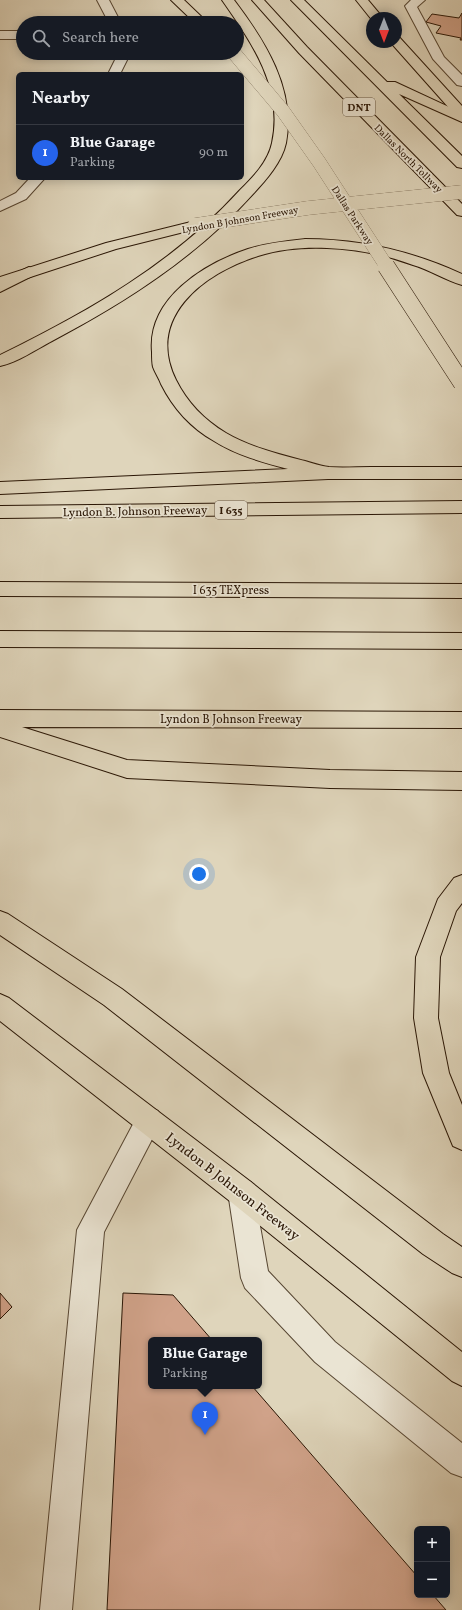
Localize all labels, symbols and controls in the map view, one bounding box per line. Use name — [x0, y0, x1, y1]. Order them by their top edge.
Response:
north arrow — [366, 12, 402, 48]
search box — [16, 16, 244, 60]
icon: search — [30, 27, 52, 49]
text: Search here — [62, 28, 139, 49]
text: Nearby — [32, 87, 90, 110]
road number: DNT — [343, 98, 375, 116]
street label: Dallas North Tollway — [371, 121, 446, 197]
text: Blue Garage — [70, 133, 155, 154]
text: 1 — [42, 144, 48, 162]
text: 90 m — [199, 144, 228, 162]
text: Parking — [70, 154, 115, 172]
street label: Dallas Parkway — [328, 183, 377, 248]
street label: Lyndon B Johnson Freeway — [181, 203, 300, 237]
road number: I 635 — [215, 501, 247, 519]
street label: Lyndon B. Johnson Freeway — [63, 503, 208, 521]
street label: I 635 TEXpress — [193, 583, 269, 599]
street label: Lyndon B Johnson Freeway — [160, 712, 302, 728]
your location — [189, 864, 209, 884]
street label: Lyndon B Johnson Freeway — [161, 1129, 303, 1246]
popup — [148, 1337, 262, 1389]
text: Blue Garage — [162, 1344, 248, 1365]
text: Parking — [162, 1365, 207, 1383]
pin: 1 — [192, 1402, 218, 1435]
map controls — [414, 1526, 450, 1598]
button: + — [414, 1526, 450, 1562]
button: − — [414, 1562, 450, 1598]

